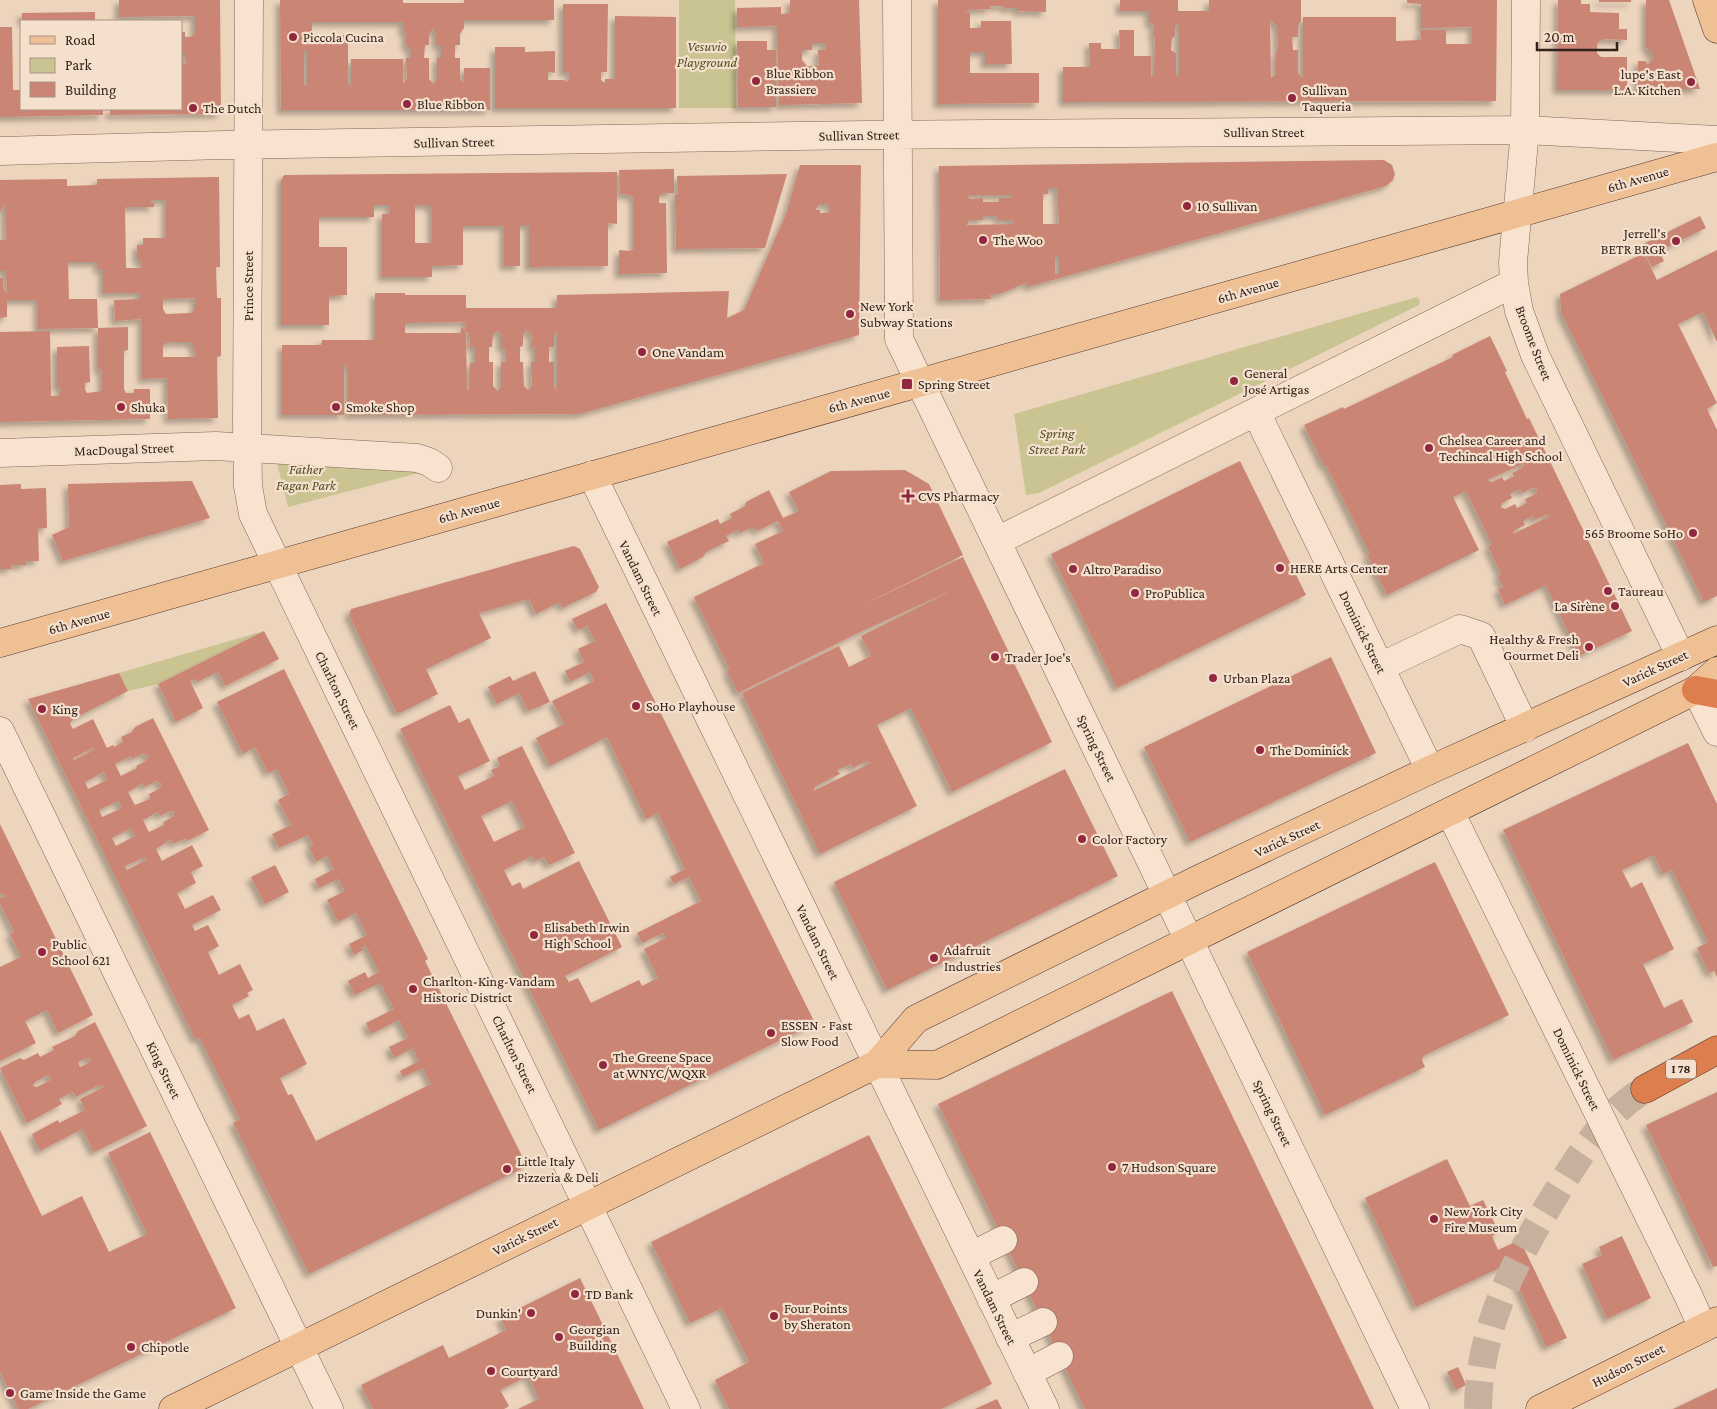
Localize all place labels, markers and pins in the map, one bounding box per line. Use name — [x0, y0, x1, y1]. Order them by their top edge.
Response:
place label: Piccola Cucina — [303, 29, 385, 45]
marker: Piccola Cucina — [287, 31, 299, 43]
place label: Blue Ribbon Brassiere — [766, 65, 834, 97]
place label: lupe's East L.A. Kitchen — [1614, 66, 1681, 98]
marker: Blue Ribbon Brassiere — [750, 75, 762, 87]
marker: lupe's East L.A. Kitchen — [1685, 76, 1697, 88]
place label: Sullivan Taqueria — [1302, 82, 1352, 114]
marker: Sullivan Taqueria — [1286, 92, 1298, 104]
place label: Blue Ribbon — [417, 96, 485, 112]
marker: Blue Ribbon — [401, 98, 413, 110]
place label: The Dutch — [203, 100, 262, 116]
marker: The Dutch — [187, 102, 199, 114]
place label: 10 Sullivan — [1197, 198, 1258, 214]
marker: 10 Sullivan — [1181, 200, 1193, 212]
place label: Jerrell's BETR BRGR — [1601, 225, 1666, 257]
place label: The Woo — [993, 232, 1043, 248]
marker: The Woo — [977, 234, 989, 246]
marker: Jerrell's BETR BRGR — [1670, 235, 1682, 247]
place label: New York Subway Stations — [860, 298, 953, 330]
marker: New York Subway Stations — [844, 308, 856, 320]
place label: One Vandam — [652, 344, 724, 360]
marker: One Vandam — [636, 346, 648, 358]
place label: General José Artigas — [1242, 365, 1309, 397]
marker: General José Artigas — [1228, 375, 1240, 387]
place label: Spring Street — [918, 376, 991, 392]
marker: Spring Street — [900, 377, 914, 391]
place label: Shuka — [131, 399, 166, 415]
place label: Smoke Shop — [346, 399, 414, 415]
marker: Shuka — [115, 401, 127, 413]
marker: Smoke Shop — [330, 401, 342, 413]
place label: Chelsea Career and Techincal High School — [1439, 432, 1563, 464]
marker: Chelsea Career and Techincal High School — [1423, 442, 1435, 454]
place label: CVS Pharmacy — [918, 488, 1000, 504]
marker: CVS Pharmacy — [902, 490, 914, 502]
place label: 565 Broome SoHo — [1584, 525, 1683, 541]
marker: 565 Broome SoHo — [1687, 527, 1699, 539]
place label: HERE Arts Center — [1290, 560, 1388, 576]
place label: Altro Paradiso — [1083, 561, 1162, 577]
marker: HERE Arts Center — [1274, 562, 1286, 574]
marker: Altro Paradiso — [1067, 563, 1079, 575]
place label: Taureau — [1618, 583, 1664, 599]
place label: ProPublica — [1145, 585, 1205, 601]
marker: Taureau — [1602, 585, 1614, 597]
marker: ProPublica — [1129, 587, 1141, 599]
place label: La Sirène — [1554, 598, 1605, 614]
marker: La Sirène — [1609, 600, 1621, 612]
place label: Healthy & Fresh Gourmet Deli — [1489, 631, 1579, 663]
marker: Healthy & Fresh Gourmet Deli — [1583, 641, 1595, 653]
place label: Trader Joe's — [1005, 649, 1071, 665]
marker: Trader Joe's — [989, 651, 1001, 663]
place label: Urban Plaza — [1223, 670, 1291, 686]
marker: Urban Plaza — [1207, 672, 1219, 684]
place label: SoHo Playhouse — [646, 698, 735, 714]
marker: SoHo Playhouse — [630, 700, 642, 712]
place label: King — [52, 701, 78, 717]
marker: King — [36, 703, 48, 715]
place label: The Dominick — [1270, 742, 1349, 758]
marker: The Dominick — [1254, 744, 1266, 756]
place label: Color Factory — [1092, 831, 1168, 847]
marker: Color Factory — [1076, 833, 1088, 845]
place label: Elisabeth Irwin High School — [544, 919, 630, 951]
marker: Elisabeth Irwin High School — [528, 929, 540, 941]
place label: Public School 621 — [52, 936, 111, 968]
place label: Adafruit Industries — [944, 942, 1001, 974]
marker: Public School 621 — [36, 946, 48, 958]
marker: Adafruit Industries — [928, 952, 940, 964]
place label: Charlton-King-Vandam Historic District — [423, 973, 555, 1005]
marker: Charlton-King-Vandam Historic District — [407, 983, 419, 995]
place label: ESSEN - Fast Slow Food — [781, 1017, 852, 1049]
marker: ESSEN - Fast Slow Food — [765, 1027, 777, 1039]
place label: The Greene Space at WNYC/WQXR — [613, 1049, 711, 1081]
marker: The Greene Space at WNYC/WQXR — [597, 1059, 609, 1071]
place label: Little Italy Pizzeria & Deli — [517, 1153, 599, 1185]
place label: 7 Hudson Square — [1122, 1159, 1216, 1175]
marker: 7 Hudson Square — [1106, 1161, 1118, 1173]
marker: Little Italy Pizzeria & Deli — [501, 1163, 513, 1175]
place label: New York City Fire Museum — [1444, 1203, 1523, 1235]
marker: New York City Fire Museum — [1428, 1213, 1440, 1225]
place label: TD Bank — [585, 1286, 633, 1302]
marker: TD Bank — [569, 1288, 581, 1300]
place label: Four Points by Sheraton — [784, 1300, 851, 1332]
place label: Dunkin' — [476, 1305, 521, 1321]
marker: Dunkin' — [525, 1307, 537, 1319]
marker: Four Points by Sheraton — [768, 1310, 780, 1322]
place label: Georgian Building — [569, 1321, 621, 1353]
marker: Georgian Building — [553, 1331, 565, 1343]
place label: Chipotle — [141, 1339, 189, 1355]
marker: Chipotle — [125, 1341, 137, 1353]
place label: Courtyard — [501, 1363, 559, 1379]
marker: Courtyard — [485, 1365, 497, 1377]
place label: Game Inside the Game — [20, 1385, 146, 1401]
marker: Game Inside the Game — [4, 1387, 16, 1399]

